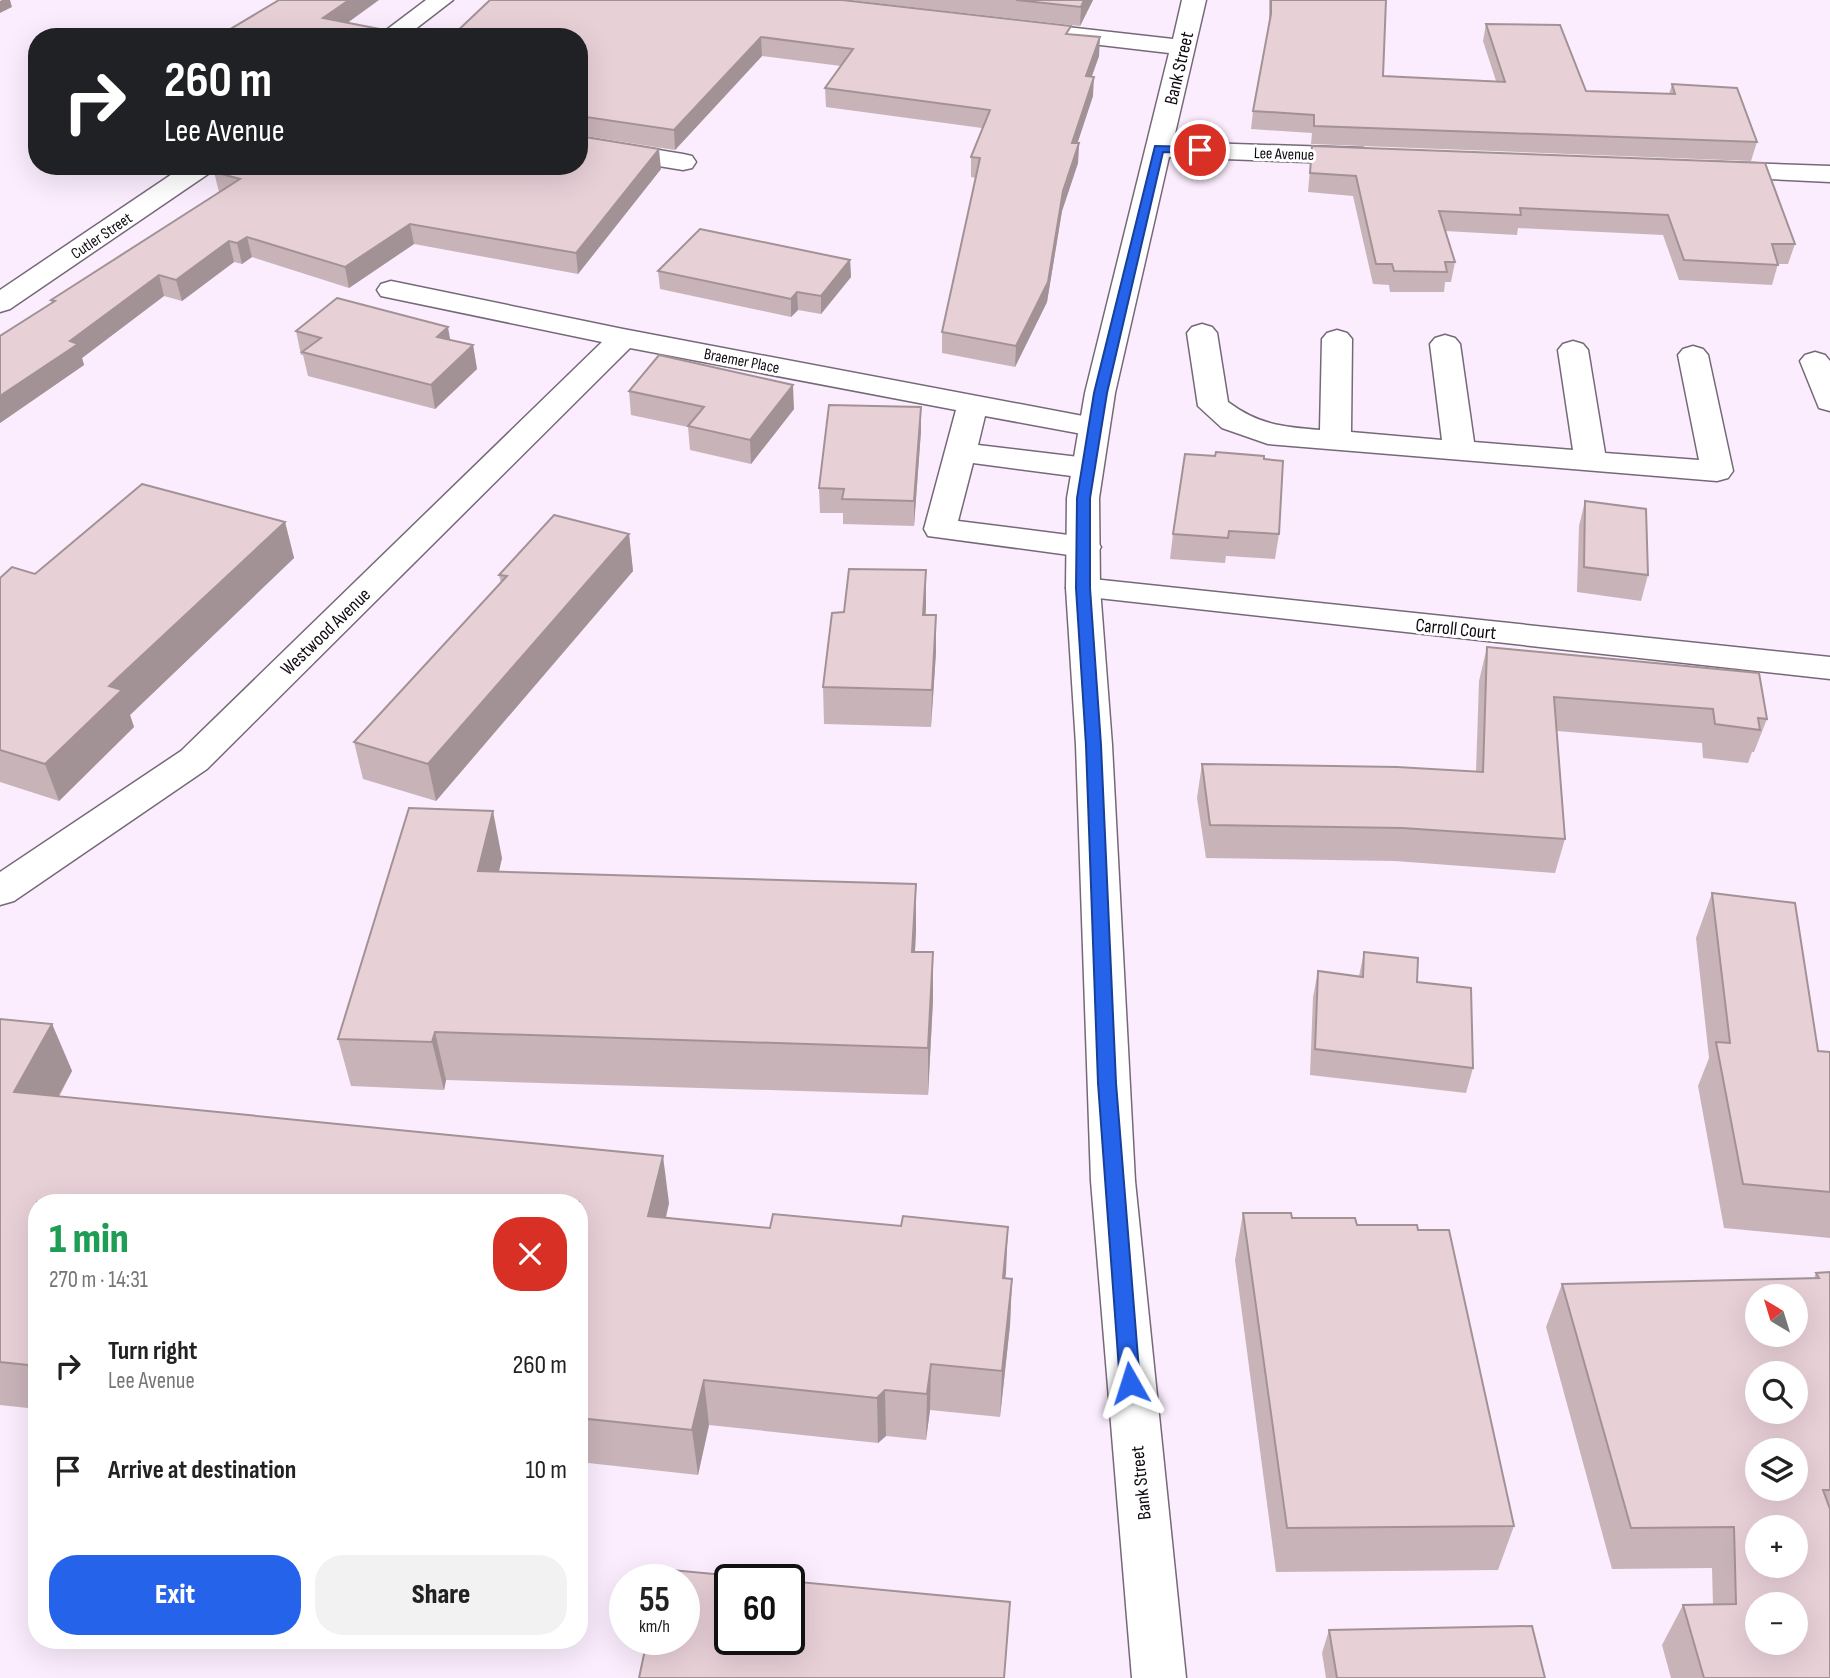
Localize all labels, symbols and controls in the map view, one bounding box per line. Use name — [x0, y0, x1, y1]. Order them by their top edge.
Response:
street label: Bank Street — [1160, 29, 1199, 107]
text: 260 m — [164, 52, 272, 111]
icon: right — [49, 56, 140, 147]
text: Lee Avenue — [164, 112, 285, 151]
pin — [1170, 120, 1230, 180]
icon: arrive — [1181, 131, 1219, 169]
street label: Lee Avenue — [1253, 144, 1314, 165]
street label: Cutler Street — [68, 209, 136, 264]
street label: Braemer Place — [702, 345, 781, 378]
street label: Westwood Avenue — [276, 583, 376, 681]
street label: Carroll Court — [1414, 614, 1498, 645]
text: 1 min — [49, 1214, 129, 1265]
button: close — [493, 1217, 567, 1291]
text: 270 m · 14:31 — [49, 1266, 148, 1294]
north arrow — [1745, 1284, 1808, 1348]
map controls — [1745, 1284, 1808, 1655]
text: Turn right — [108, 1336, 197, 1367]
position arrow — [1093, 1346, 1167, 1420]
icon: right — [49, 1347, 87, 1385]
text: 260 m — [512, 1350, 567, 1381]
button: search — [1745, 1361, 1808, 1424]
text: Lee Avenue — [108, 1367, 195, 1395]
button: layers — [1745, 1438, 1808, 1501]
street label: Bank Street — [1126, 1444, 1157, 1521]
icon: arrive — [49, 1452, 87, 1490]
text: Arrive at destination — [108, 1455, 296, 1486]
text: 10 m — [525, 1455, 567, 1486]
button: + — [1745, 1515, 1808, 1578]
button: Exit — [49, 1555, 301, 1635]
button: Share — [315, 1555, 567, 1635]
speed limit sign: 60 — [714, 1564, 805, 1655]
text: 55 — [639, 1579, 670, 1622]
button: − — [1745, 1592, 1808, 1655]
text: km/h — [639, 1616, 670, 1637]

